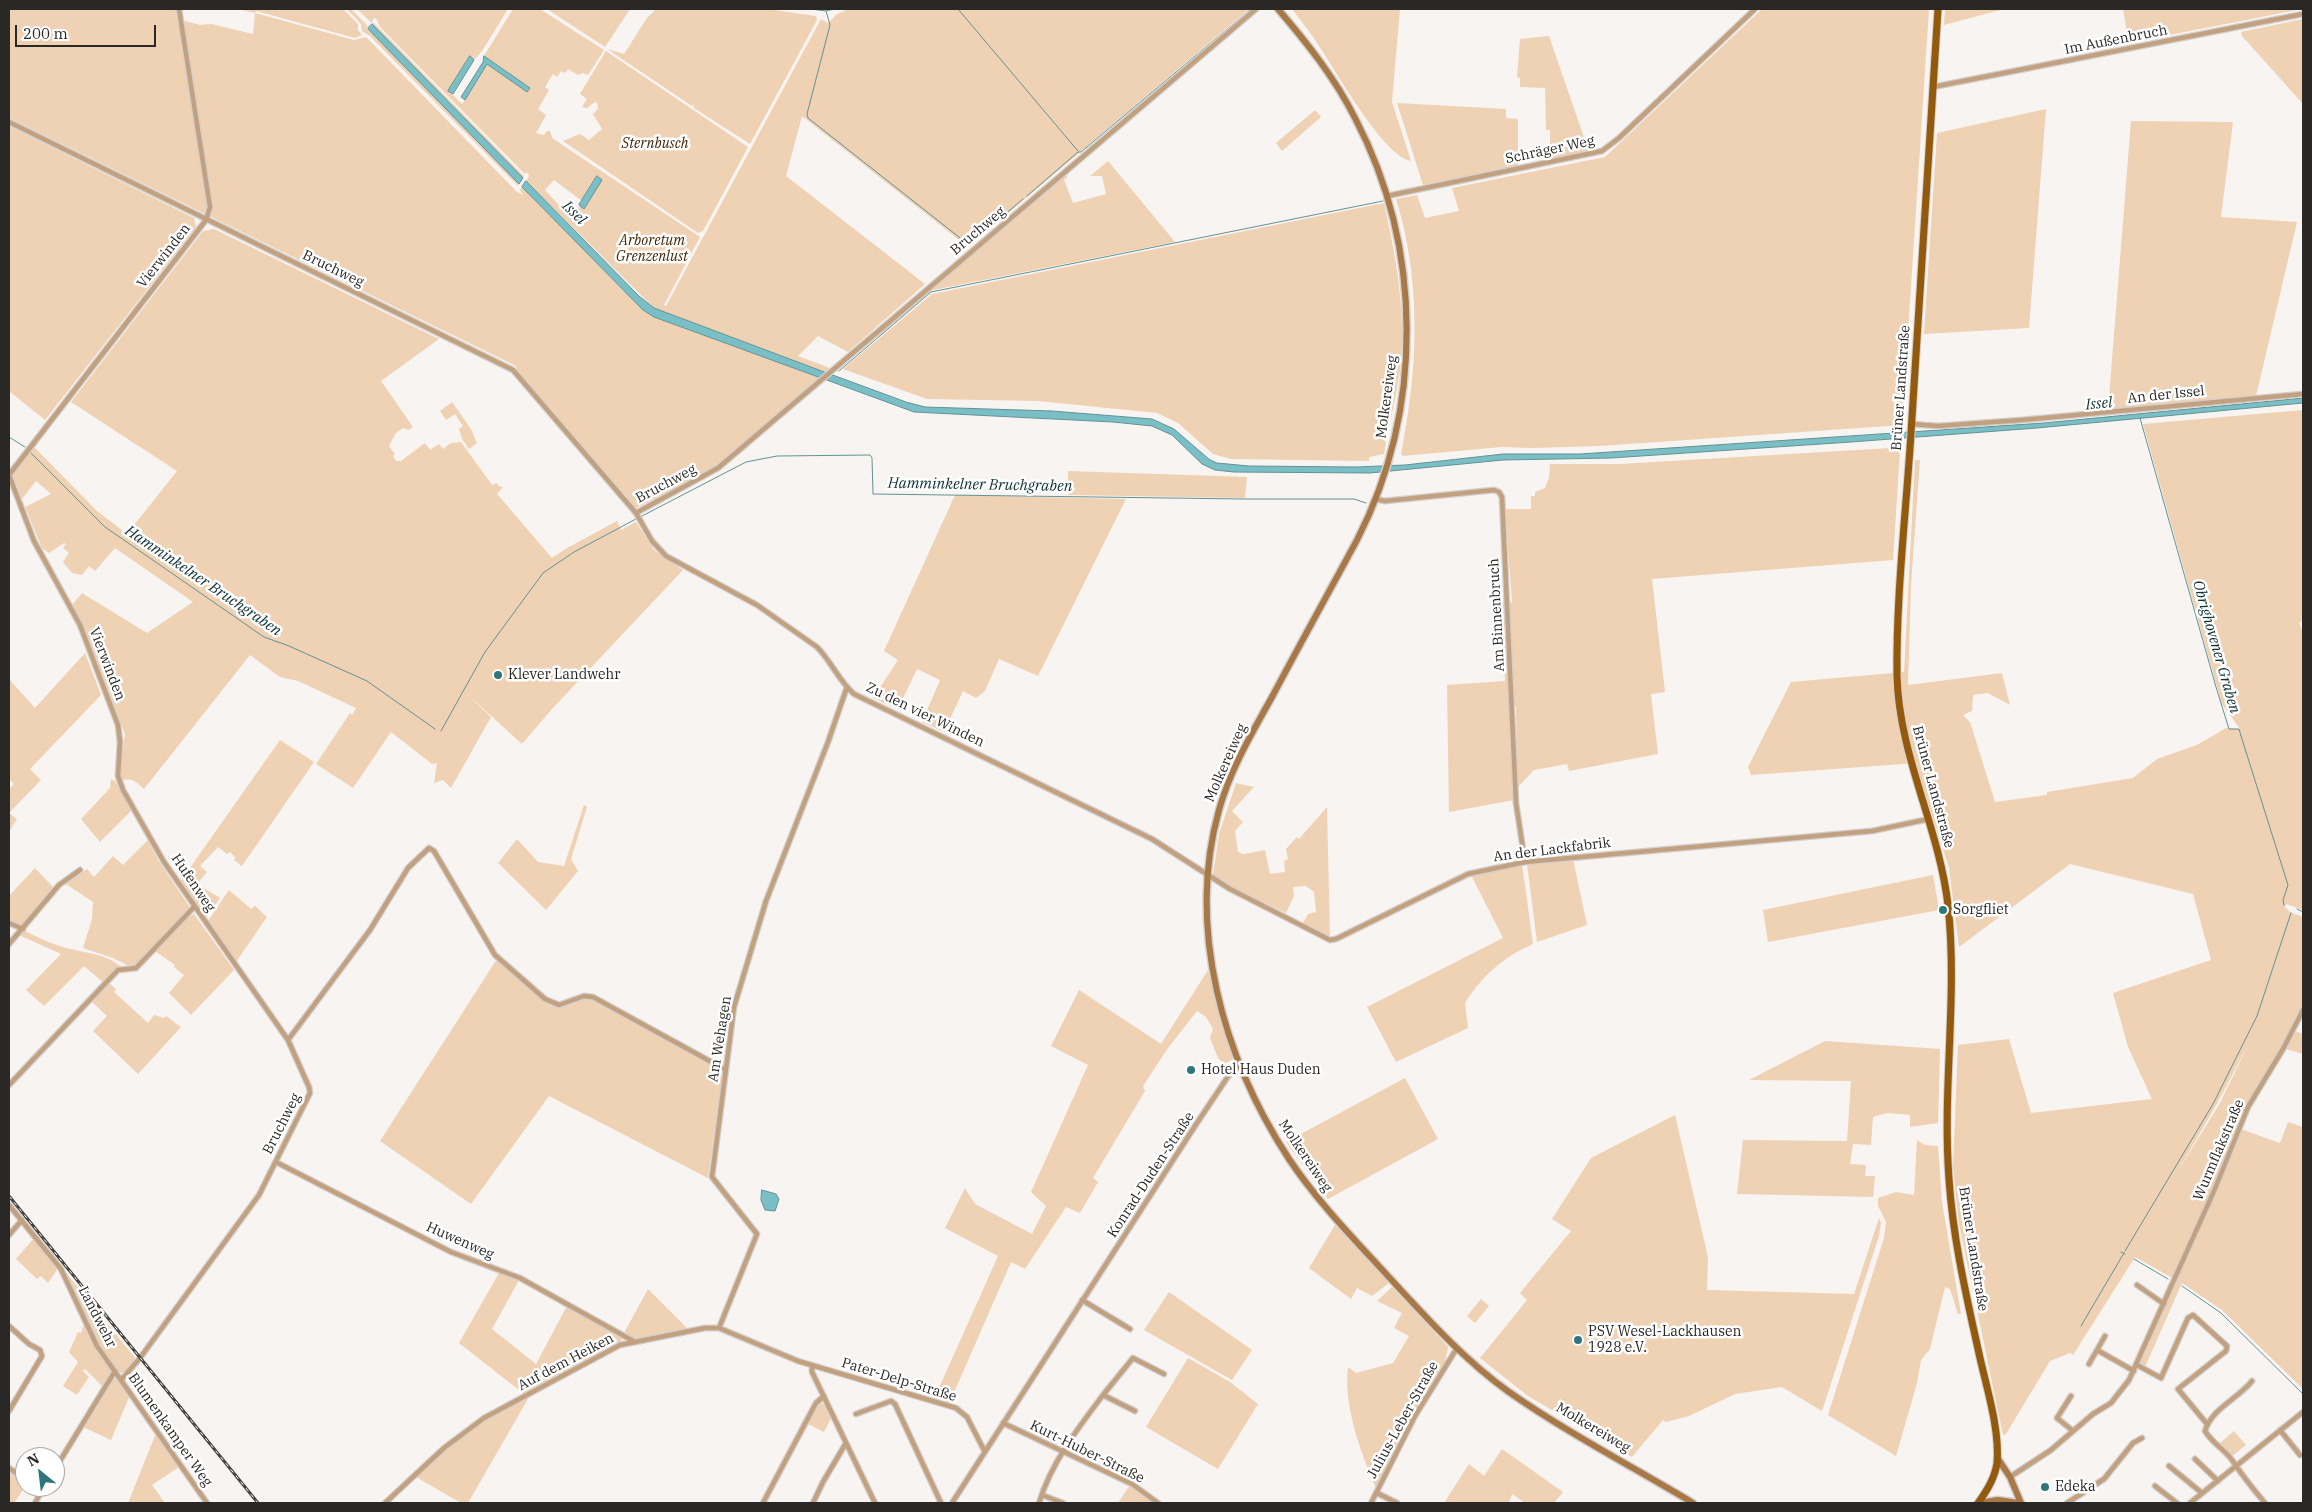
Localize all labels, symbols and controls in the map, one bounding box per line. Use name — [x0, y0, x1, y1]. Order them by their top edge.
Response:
scale bar — [18, 15, 159, 47]
street label: Im Außenbruch — [2063, 22, 2169, 58]
text: 200 m — [23, 24, 68, 43]
street label: Schräger Weg — [1504, 132, 1596, 168]
park label: Sternbusch — [622, 136, 688, 152]
water label: Issel — [558, 197, 590, 229]
street label: Bruchweg — [947, 203, 1009, 259]
street label: Vierwinden — [134, 221, 194, 291]
park label: Arboretum Grenzenlust — [616, 233, 688, 266]
street label: Bruchweg — [300, 247, 366, 291]
street label: Brüner Landstraße — [1888, 325, 1914, 451]
street label: Molkereiweg — [1373, 354, 1401, 440]
street label: An der Issel — [2127, 383, 2205, 407]
water label: Issel — [2085, 394, 2113, 414]
street label: Bruchweg — [633, 461, 699, 507]
water label: Hamminkelner Bruchgraben — [888, 474, 1072, 496]
water label: Hamminkelner Bruchgraben — [121, 522, 285, 640]
street label: Am Binnenbruch — [1486, 558, 1508, 672]
water label: Obrighovener Graben — [2188, 578, 2244, 716]
street label: Vierwinden — [85, 625, 129, 703]
place label: Klever Landwehr — [508, 667, 621, 683]
marker: Klever Landwehr — [492, 669, 504, 681]
street label: Zu den vier Winden — [863, 679, 987, 751]
street label: Molkereiweg — [1201, 721, 1251, 805]
street label: Brüner Landstraße — [1909, 724, 1957, 850]
street label: An der Lackfabrik — [1492, 834, 1612, 866]
street label: Hufenweg — [167, 851, 219, 915]
place label: Sorgfliet — [1953, 902, 2009, 918]
marker: Sorgfliet — [1937, 904, 1949, 916]
street label: Am Wehagen — [705, 995, 735, 1083]
place label: Hotel Haus Duden — [1201, 1062, 1321, 1078]
marker: Hotel Haus Duden — [1185, 1064, 1197, 1076]
street label: Bruchweg — [259, 1091, 305, 1157]
street label: Wurmflakstraße — [2190, 1097, 2248, 1203]
street label: Konrad-Duden-Straße — [1104, 1109, 1198, 1241]
street label: Molkereiweg — [1275, 1117, 1335, 1195]
street label: Brüner Landstraße — [1955, 1186, 1991, 1312]
street label: Huwenweg — [423, 1219, 497, 1263]
street label: Landwehr — [74, 1283, 120, 1351]
place label: PSV Wesel-Lackhausen 1928 e.V. — [1588, 1324, 1742, 1356]
street label: Auf dem Heiken — [515, 1330, 617, 1394]
marker: PSV Wesel-Lackhausen 1928 e.V. — [1572, 1334, 1584, 1346]
street label: Pater-Delp-Straße — [840, 1355, 958, 1405]
street label: Julius-Leber-Straße — [1364, 1359, 1442, 1481]
street label: Blumenkamper Weg — [124, 1370, 216, 1490]
street label: Molkereiweg — [1553, 1399, 1633, 1457]
street label: Kurt-Huber-Straße — [1027, 1417, 1147, 1487]
north arrow — [15, 1447, 65, 1497]
text: N — [24, 1449, 42, 1470]
place label: Edeka — [2055, 1479, 2096, 1495]
marker: Edeka — [2039, 1481, 2051, 1493]

